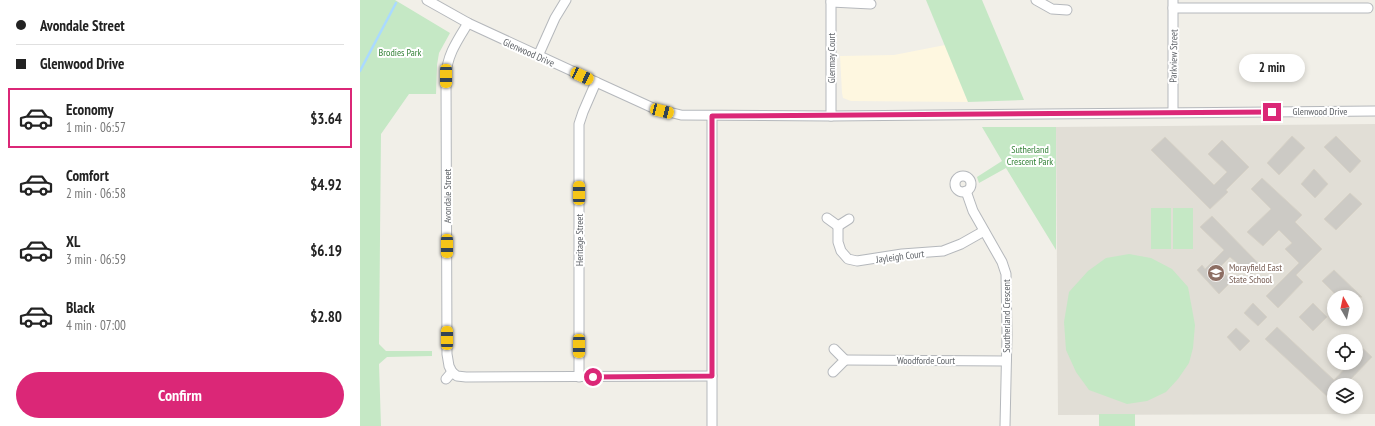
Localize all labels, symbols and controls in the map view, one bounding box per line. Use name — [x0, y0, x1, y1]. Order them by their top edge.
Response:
text: Avondale Street — [40, 16, 125, 35]
street label: Parkview Street — [1167, 29, 1180, 83]
street label: Glenmay Court — [825, 32, 838, 83]
street label: Glenwood Drive — [501, 35, 556, 70]
park label: Brodies Park — [379, 46, 421, 59]
text: Glenwood Drive — [40, 54, 124, 73]
callout: 2 min — [1239, 54, 1305, 82]
text: 2 min — [1259, 59, 1285, 76]
car — [440, 64, 452, 88]
car — [569, 65, 595, 87]
icon: car — [18, 100, 54, 136]
text: Economy — [66, 100, 114, 119]
car — [649, 102, 675, 120]
route end — [1263, 103, 1281, 121]
street label: Glenwood Drive — [1293, 105, 1347, 118]
text: $3.64 — [310, 109, 342, 128]
text: 1 min · 06:57 — [66, 119, 126, 136]
park label: Sutherland Crescent Park — [1007, 143, 1053, 168]
icon: car — [18, 166, 54, 202]
text: Comfort — [66, 166, 109, 185]
street label: Avondale Street — [441, 168, 454, 223]
text: $4.92 — [310, 175, 342, 194]
car — [573, 181, 585, 205]
text: 2 min · 06:58 — [66, 185, 126, 202]
street label: Heritage Street — [573, 214, 586, 266]
icon: car — [18, 232, 54, 268]
text: XL — [66, 232, 80, 251]
car — [441, 234, 453, 258]
text: $6.19 — [310, 241, 342, 260]
street label: Jayleigh Court — [874, 247, 925, 266]
text: 3 min · 06:59 — [66, 251, 126, 268]
place label: Morayfield East State School — [1229, 261, 1282, 286]
school or university icon: Morayfield East State School — [1206, 263, 1226, 283]
street label: Southerland Crescent — [1000, 279, 1013, 353]
north arrow — [1327, 290, 1363, 326]
map controls — [1327, 290, 1363, 414]
icon: car — [18, 298, 54, 334]
text: Black — [66, 298, 95, 317]
text: $2.80 — [310, 307, 342, 326]
text: 4 min · 07:00 — [66, 317, 126, 334]
car — [441, 326, 453, 350]
car — [573, 334, 585, 358]
button: locate — [1327, 334, 1363, 370]
street label: Woodforde Court — [897, 354, 955, 367]
route start — [584, 368, 602, 386]
button: Confirm — [16, 372, 344, 418]
button: layers — [1327, 378, 1363, 414]

